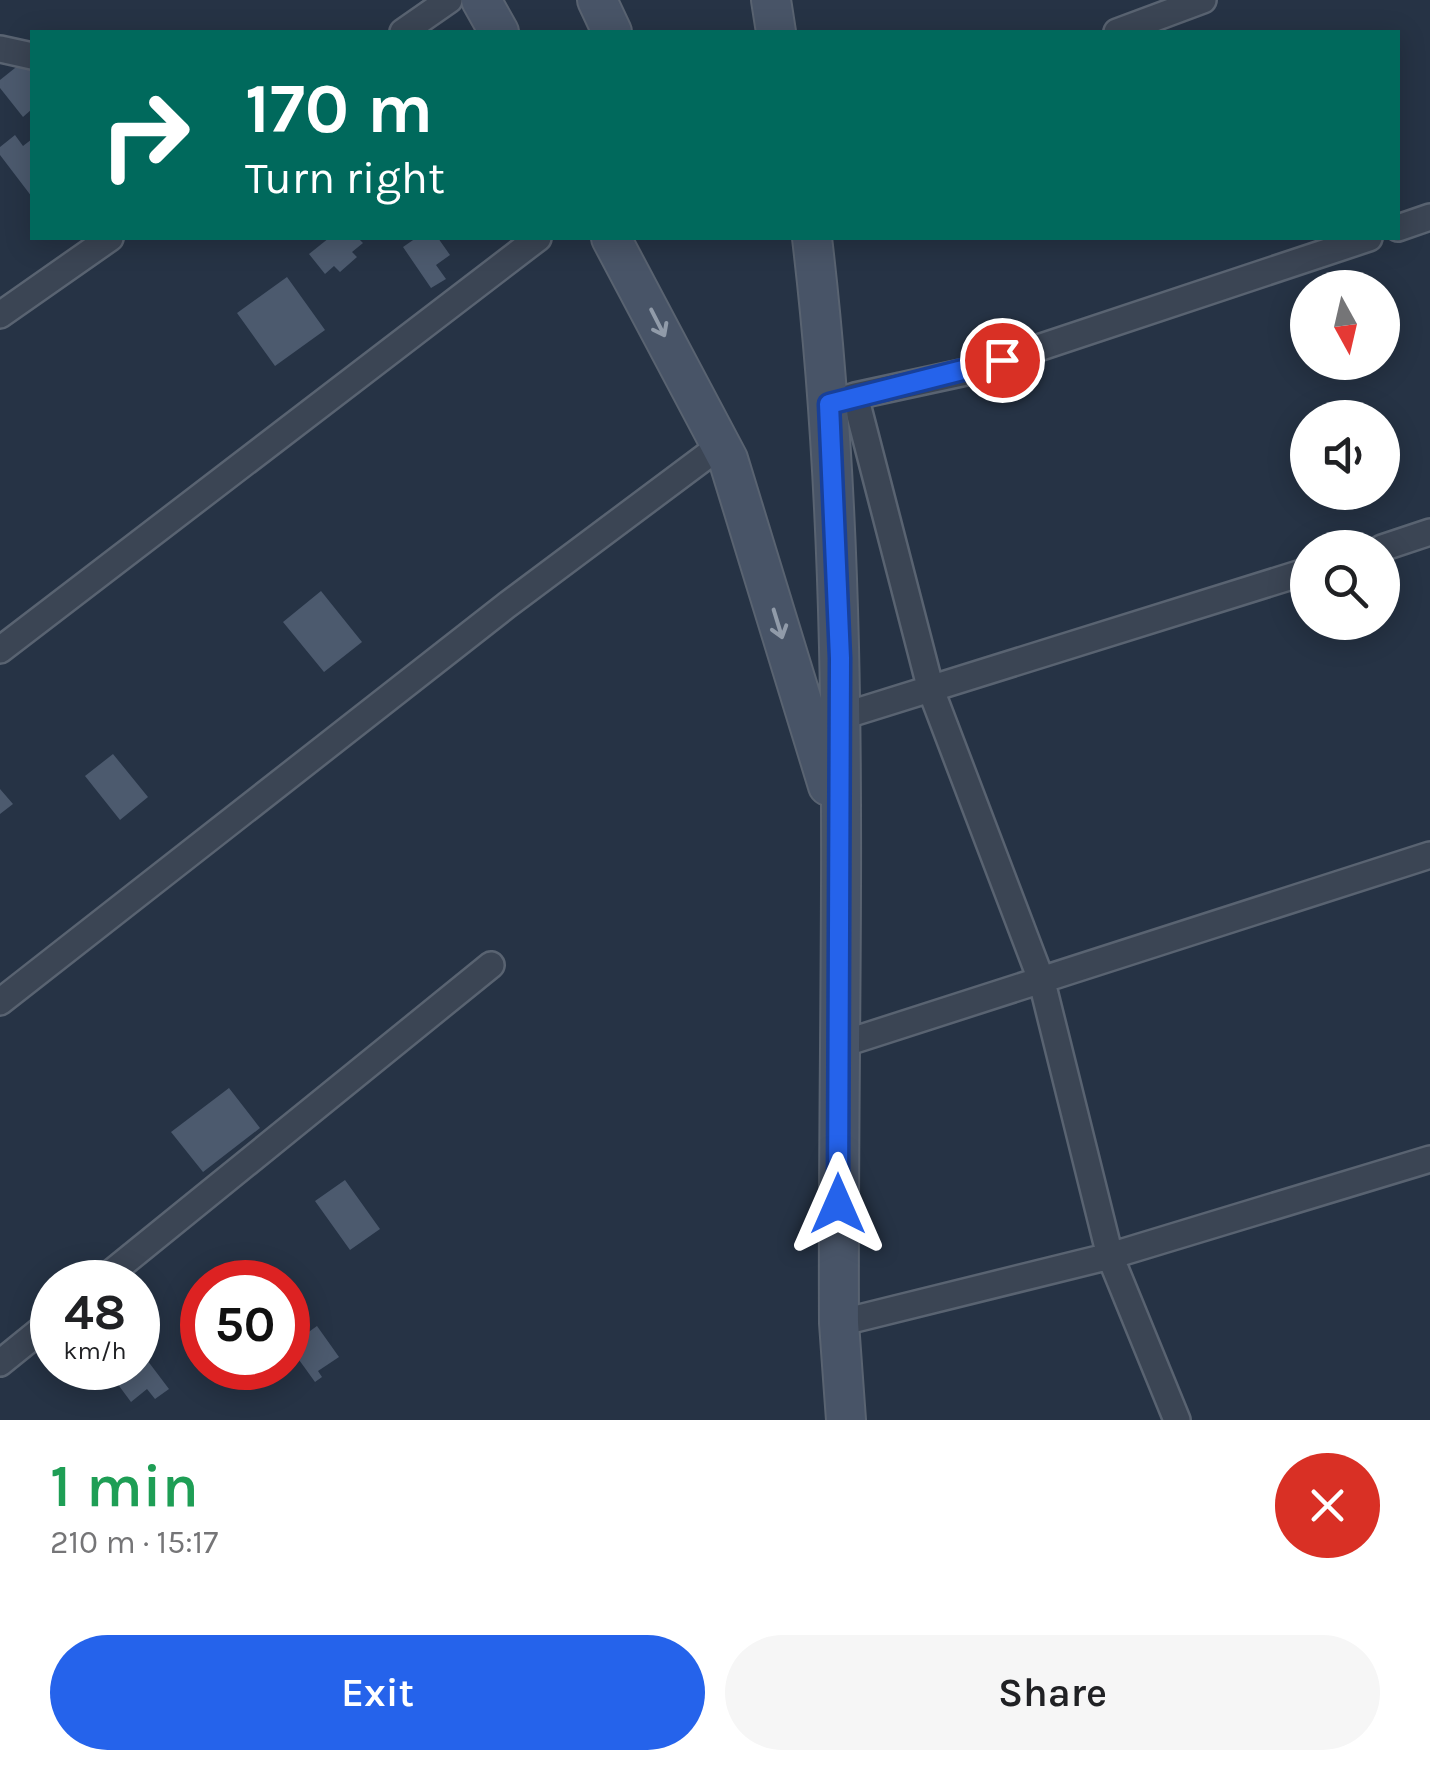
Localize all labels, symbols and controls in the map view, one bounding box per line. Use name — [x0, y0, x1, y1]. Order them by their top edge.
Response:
text: 170 m — [245, 68, 433, 150]
icon: right — [80, 70, 210, 200]
text: Turn right — [245, 152, 445, 204]
north arrow — [1290, 270, 1400, 380]
map controls — [1290, 270, 1400, 640]
one-way arrow — [649, 308, 668, 338]
pin — [960, 318, 1045, 403]
icon: arrive — [975, 333, 1030, 388]
button: sound — [1290, 400, 1400, 510]
button: search — [1290, 530, 1400, 640]
one-way arrow — [770, 607, 788, 639]
position arrow — [786, 1152, 890, 1256]
speed limit sign: 50 — [180, 1260, 310, 1390]
text: 48 — [64, 1283, 126, 1342]
text: km/h — [63, 1336, 127, 1365]
text: 1 min — [50, 1451, 199, 1521]
button: close — [1275, 1453, 1380, 1558]
text: 210 m · 15:17 — [50, 1524, 218, 1561]
button: Exit — [50, 1635, 705, 1750]
button: Share — [725, 1635, 1380, 1750]

